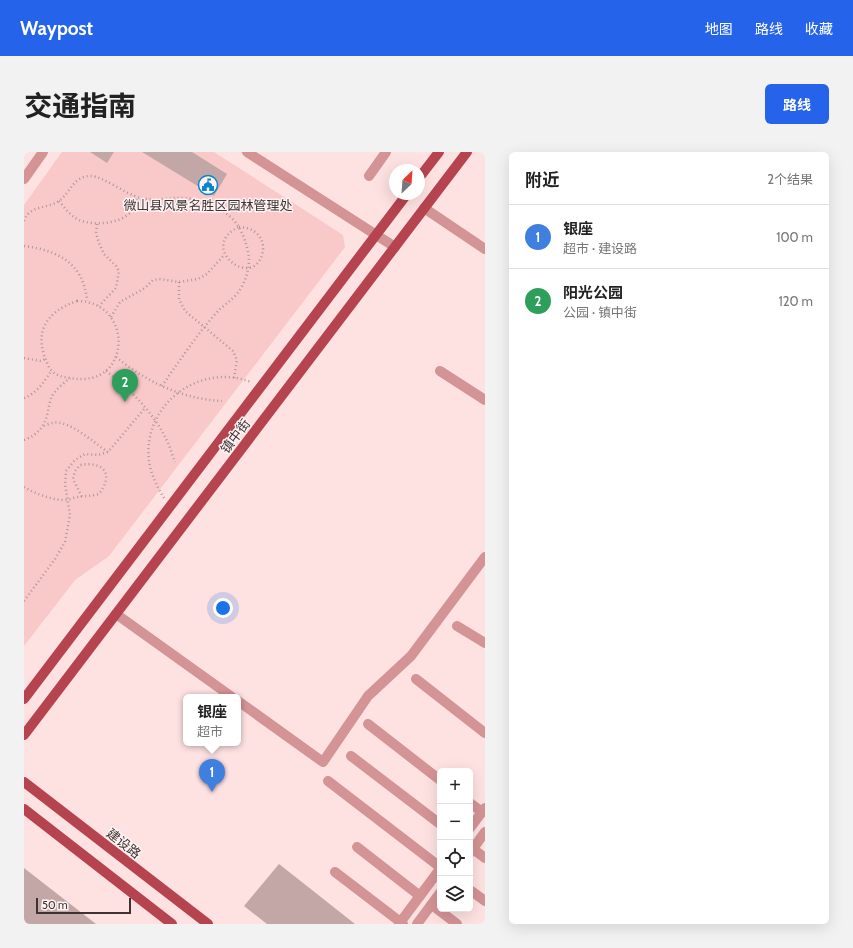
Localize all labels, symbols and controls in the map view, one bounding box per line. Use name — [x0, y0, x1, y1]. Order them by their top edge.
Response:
text: Waypost — [20, 17, 93, 40]
text: 地图 — [705, 20, 733, 38]
text: 路线 — [755, 20, 783, 38]
text: 收藏 — [805, 20, 833, 38]
button: 路线 — [765, 84, 829, 124]
text: 交通指南 — [24, 89, 136, 123]
north arrow — [389, 164, 425, 200]
text: 附近 — [525, 170, 559, 190]
text: 2个结果 — [767, 171, 813, 187]
public building icon: 微山县风景名胜区园林管理处 — [197, 174, 219, 196]
place label: 微山县风景名胜区园林管理处 — [123, 197, 293, 213]
text: 银座 — [563, 220, 593, 238]
text: 1 — [536, 229, 540, 245]
text: 100 m — [776, 229, 813, 245]
text: 超市 · 建设路 — [563, 240, 637, 256]
text: 阳光公园 — [563, 284, 623, 302]
text: 2 — [535, 293, 541, 309]
text: 120 m — [779, 293, 813, 309]
text: 公园 · 镇中街 — [563, 304, 637, 320]
pin: 2 — [112, 369, 138, 402]
street label: 镇中街 — [217, 416, 253, 456]
your location — [213, 598, 233, 618]
popup — [183, 694, 241, 746]
text: 银座 — [197, 703, 227, 721]
text: 超市 — [197, 723, 223, 739]
pin: 1 — [199, 759, 225, 792]
map controls — [437, 768, 473, 912]
button: + — [437, 768, 473, 804]
button: − — [437, 804, 473, 840]
street label: 建设路 — [104, 825, 144, 861]
button: locate — [437, 840, 473, 876]
button: layers — [437, 876, 473, 912]
scale bar — [36, 896, 131, 915]
text: 50 m — [42, 898, 68, 912]

